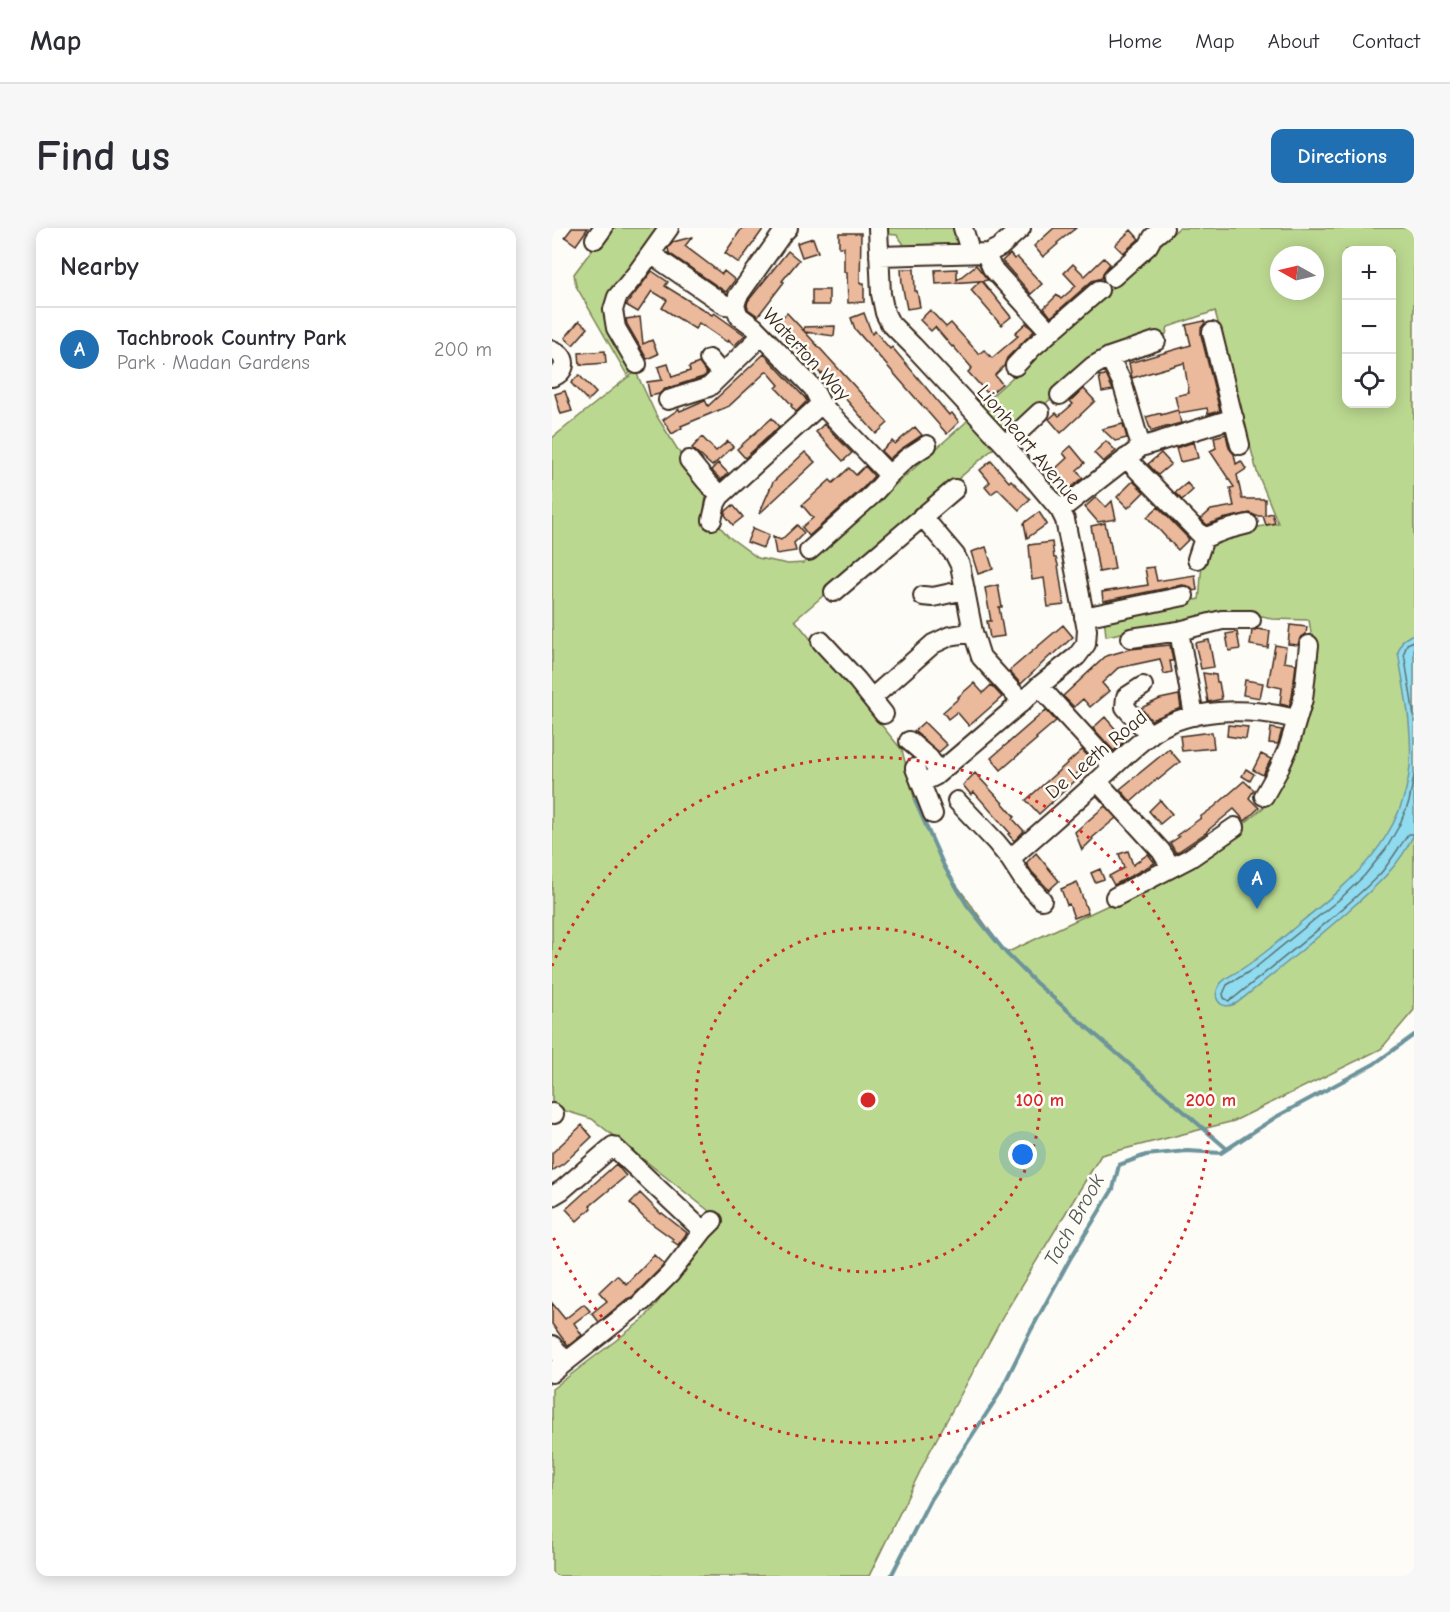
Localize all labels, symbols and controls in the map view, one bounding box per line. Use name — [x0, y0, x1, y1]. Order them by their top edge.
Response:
text: Map — [30, 25, 81, 57]
text: Home — [1108, 29, 1162, 53]
text: Map — [1195, 29, 1235, 53]
text: About — [1268, 29, 1319, 53]
text: Contact — [1352, 29, 1420, 53]
button: Directions — [1271, 129, 1414, 183]
text: Find us — [36, 132, 170, 181]
north arrow — [1270, 246, 1324, 300]
map controls — [1342, 246, 1396, 408]
button: + — [1342, 246, 1396, 300]
text: Nearby — [60, 252, 139, 282]
button: − — [1342, 300, 1396, 354]
street label: Waterton Way — [758, 303, 855, 405]
text: Tachbrook Country Park — [117, 325, 346, 351]
text: A — [74, 338, 85, 361]
text: 200 m — [434, 338, 492, 361]
text: Park · Madan Gardens — [117, 351, 310, 374]
button: locate — [1342, 354, 1396, 408]
street label: Lionheart Avenue — [972, 380, 1085, 509]
street label: De Leeth Road — [1041, 705, 1152, 803]
pin: A — [1238, 860, 1276, 909]
centre of rings — [858, 1090, 878, 1110]
text: 100 m — [1016, 1090, 1064, 1111]
text: 200 m — [1186, 1090, 1236, 1111]
your location — [1008, 1140, 1037, 1169]
water label: Tach Brook — [1039, 1169, 1110, 1270]

